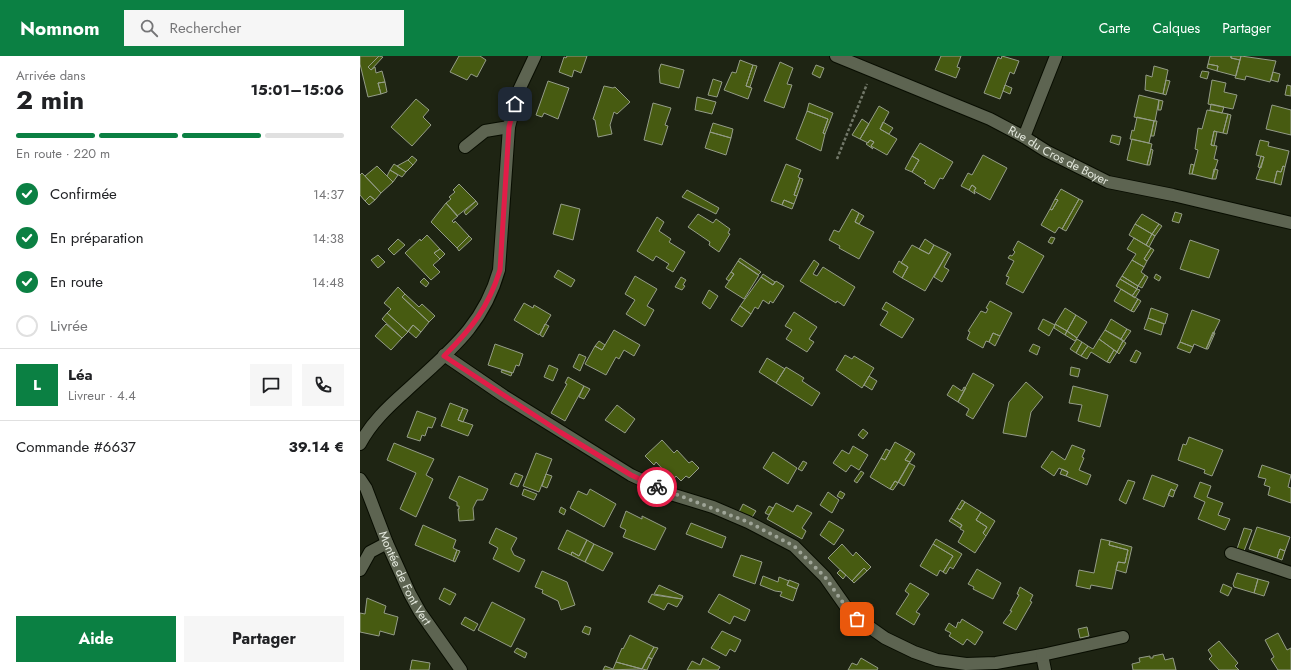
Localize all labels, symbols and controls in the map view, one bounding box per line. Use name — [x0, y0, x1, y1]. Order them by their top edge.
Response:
search box — [124, 10, 404, 46]
text: Nomnom — [20, 15, 100, 42]
icon: search — [138, 17, 160, 39]
text: Rechercher — [170, 17, 241, 39]
text: Carte — [1099, 18, 1130, 38]
text: Calques — [1152, 18, 1200, 38]
text: Partager — [1222, 18, 1271, 38]
text: Arrivée dans — [16, 66, 85, 85]
text: 15:01–15:06 — [250, 79, 344, 101]
text: 2 min — [16, 81, 84, 119]
pin — [498, 87, 532, 121]
icon: home — [504, 93, 526, 115]
street label: Rue du Cros de Boyer — [1005, 121, 1113, 190]
text: En route · 220 m — [16, 144, 110, 163]
icon: check — [16, 183, 38, 205]
text: Confirmée — [50, 183, 117, 205]
text: 14:37 — [313, 185, 344, 204]
icon: check — [16, 227, 38, 249]
text: En préparation — [50, 227, 144, 249]
text: 14:38 — [312, 229, 344, 248]
icon: check — [16, 271, 38, 293]
text: En route — [50, 271, 103, 293]
text: 14:48 — [312, 273, 344, 292]
text: Livrée — [50, 315, 88, 337]
text: Léa — [68, 364, 93, 386]
button: chat — [250, 364, 292, 406]
button: phone — [302, 364, 344, 406]
text: L — [33, 374, 41, 396]
text: Livreur · 4.4 — [68, 386, 136, 405]
text: Commande #6637 — [16, 436, 136, 458]
text: 39.14 € — [288, 436, 344, 458]
courier — [637, 467, 677, 507]
icon: bike — [646, 476, 668, 498]
street label: Montée de Font Vert — [374, 528, 436, 629]
pin — [840, 602, 874, 636]
icon: bag — [846, 608, 868, 630]
button: Aide — [16, 616, 176, 662]
button: Partager — [184, 616, 344, 662]

